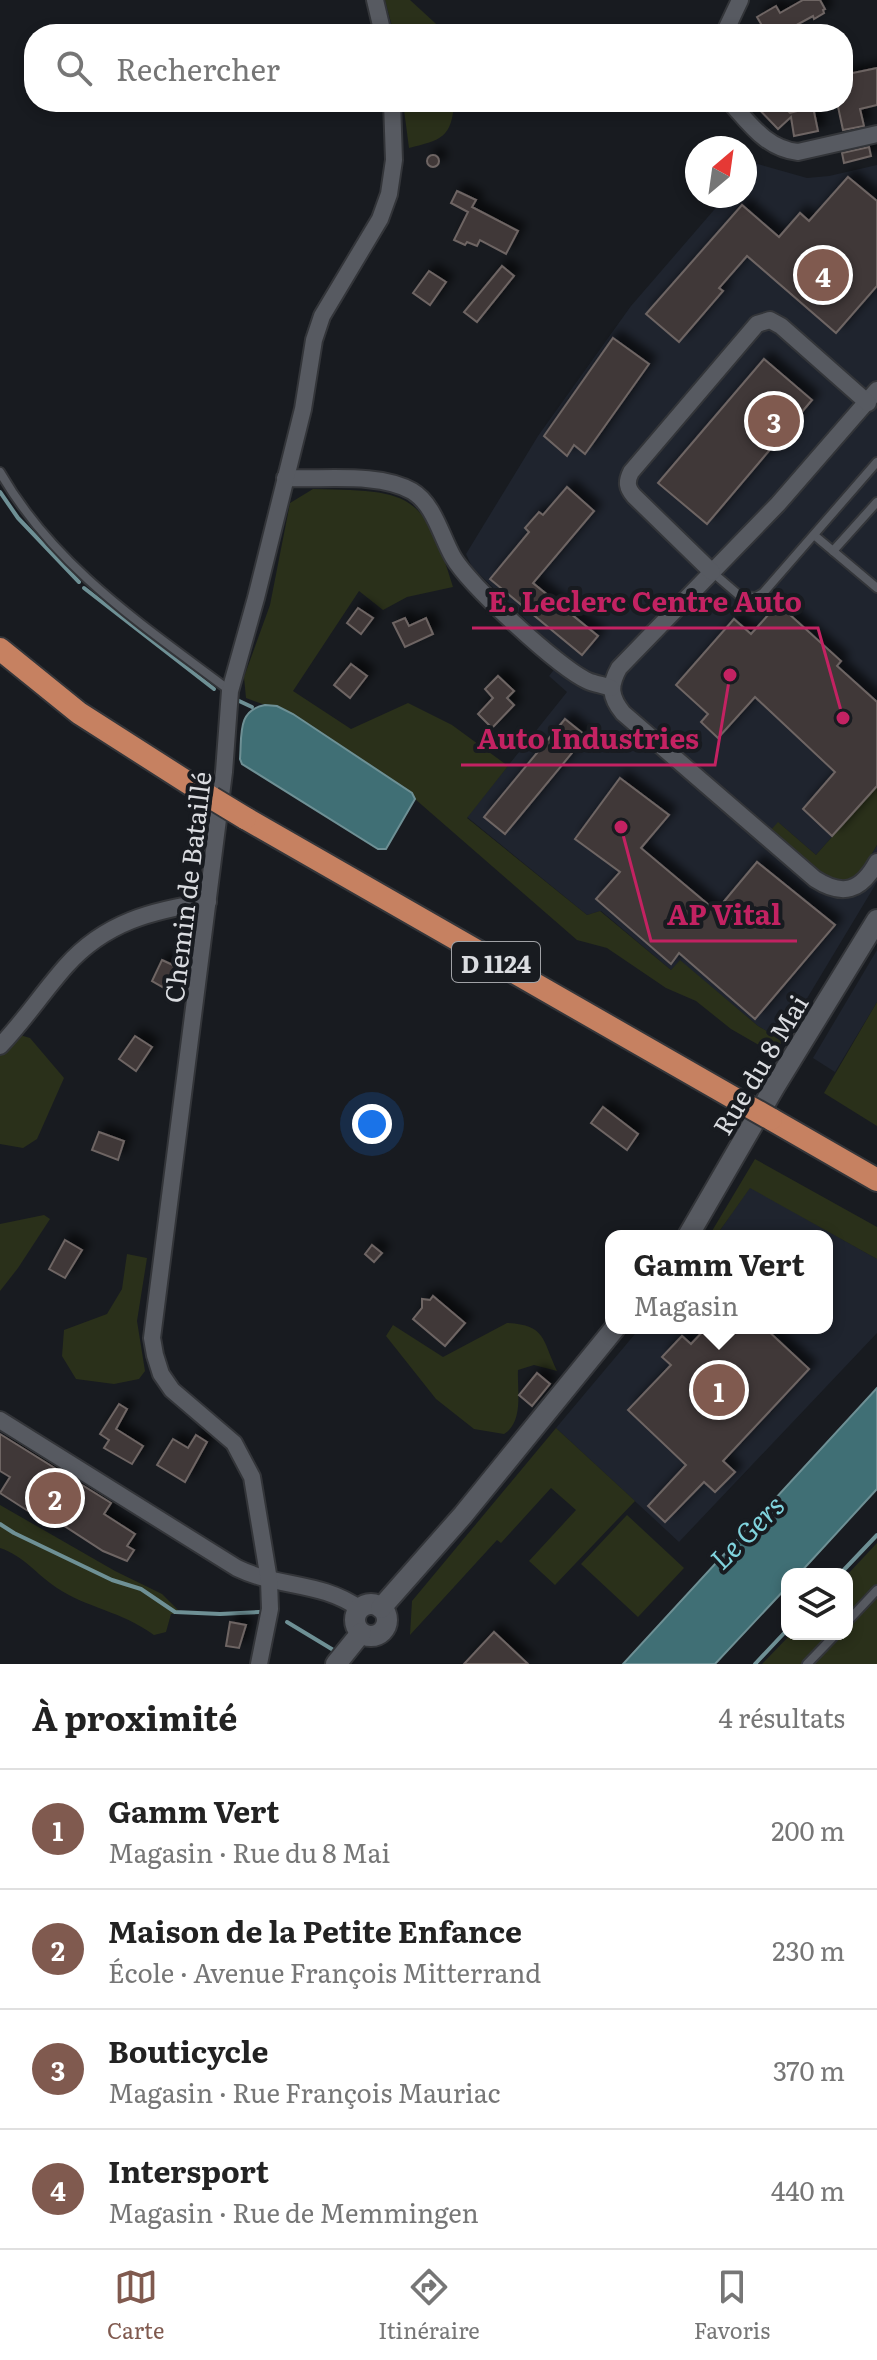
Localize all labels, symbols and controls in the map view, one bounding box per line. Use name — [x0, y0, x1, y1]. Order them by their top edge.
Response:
search box — [24, 24, 853, 112]
icon: search — [52, 46, 96, 90]
text: Rechercher — [116, 46, 280, 90]
north arrow — [685, 136, 757, 208]
pin: 4 — [797, 245, 849, 305]
pin: 3 — [748, 391, 800, 451]
callout: E. Leclerc Centre Auto — [472, 576, 818, 628]
text: E. Leclerc Centre Auto — [488, 579, 802, 621]
callout: Auto Industries — [461, 713, 715, 765]
text: Auto Industries — [477, 716, 699, 758]
street label: Chemin de Bataillé — [152, 769, 220, 1005]
callout: AP Vital — [651, 889, 797, 941]
text: AP Vital — [667, 892, 781, 934]
road number: D 1124 — [452, 942, 540, 982]
street label: Rue du 8 Mai — [702, 986, 817, 1142]
your location — [352, 1104, 392, 1144]
popup — [605, 1230, 833, 1334]
text: Gamm Vert — [633, 1241, 805, 1285]
text: Magasin — [633, 1285, 738, 1324]
pin: 1 — [693, 1360, 745, 1420]
pin: 2 — [29, 1468, 81, 1528]
water label: Le Gers — [699, 1484, 793, 1578]
map controls — [781, 1568, 853, 1640]
button: layers — [781, 1568, 853, 1640]
text: À proximité — [32, 1691, 237, 1741]
text: 4 résultats — [719, 1697, 845, 1736]
text: Gamm Vert — [108, 1788, 279, 1832]
text: 1 — [53, 1810, 63, 1849]
text: 200 m — [771, 1810, 845, 1849]
text: Magasin · Rue du 8 Mai — [108, 1832, 390, 1871]
text: Maison de la Petite Enfance — [108, 1908, 522, 1952]
text: 2 — [51, 1930, 65, 1969]
text: 230 m — [772, 1930, 845, 1969]
text: École · Avenue François Mitterrand — [108, 1952, 541, 1991]
text: Bouticycle — [108, 2028, 269, 2072]
text: 3 — [51, 2050, 65, 2089]
text: 370 m — [773, 2050, 845, 2089]
text: Magasin · Rue François Mauriac — [108, 2072, 501, 2111]
text: Intersport — [108, 2148, 269, 2192]
text: 4 — [50, 2170, 66, 2209]
text: 440 m — [771, 2170, 845, 2209]
text: Magasin · Rue de Memmingen — [108, 2192, 479, 2231]
tab: Carte — [107, 2265, 164, 2346]
tab: Itinéraire — [378, 2265, 480, 2346]
tab: Favoris — [694, 2265, 770, 2346]

